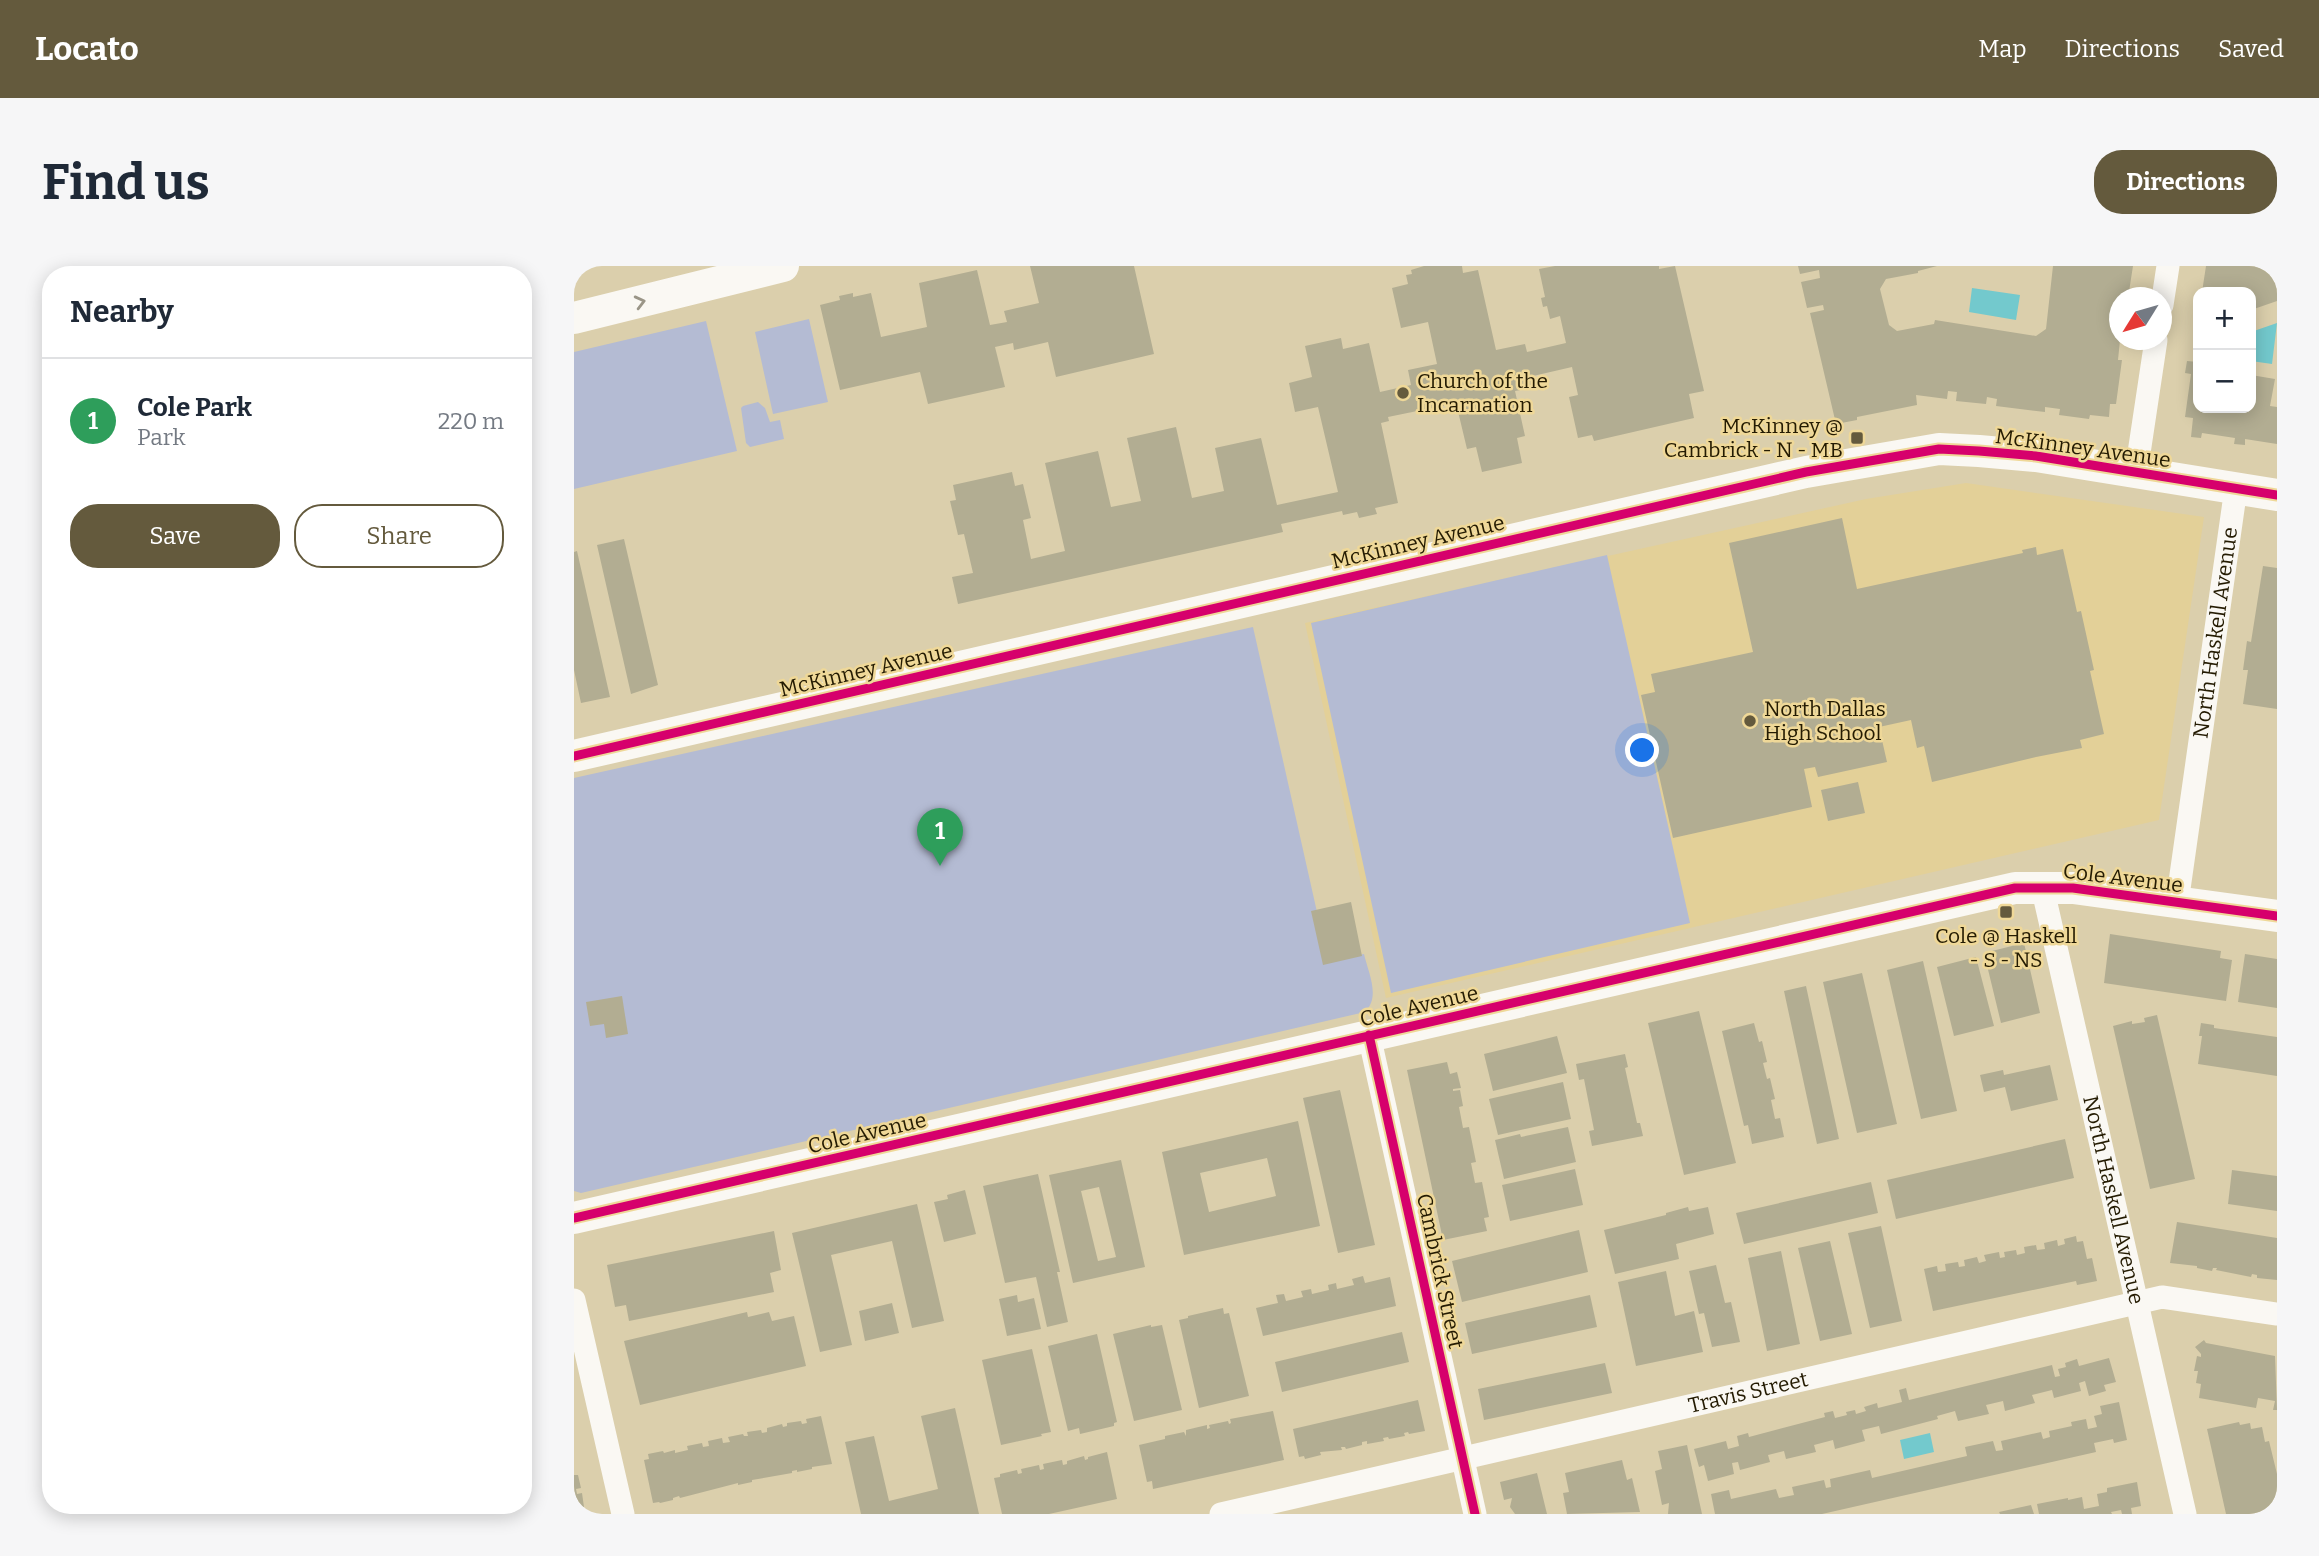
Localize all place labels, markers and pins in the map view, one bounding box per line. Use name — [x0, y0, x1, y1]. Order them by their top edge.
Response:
place label: Church of the Incarnation — [1417, 368, 1548, 418]
marker: Church of the Incarnation — [1395, 385, 1411, 401]
place label: McKinney @ Cambrick - N - MB — [1664, 413, 1843, 463]
marker: McKinney @ Cambrick - N - MB — [1849, 430, 1865, 446]
place label: North Dallas High School — [1764, 696, 1886, 746]
marker: North Dallas High School — [1742, 713, 1758, 729]
pin: 1 — [917, 808, 963, 866]
marker: Cole @ Haskell - S - NS — [1998, 904, 2014, 920]
place label: Cole @ Haskell - S - NS — [1935, 923, 2077, 973]

